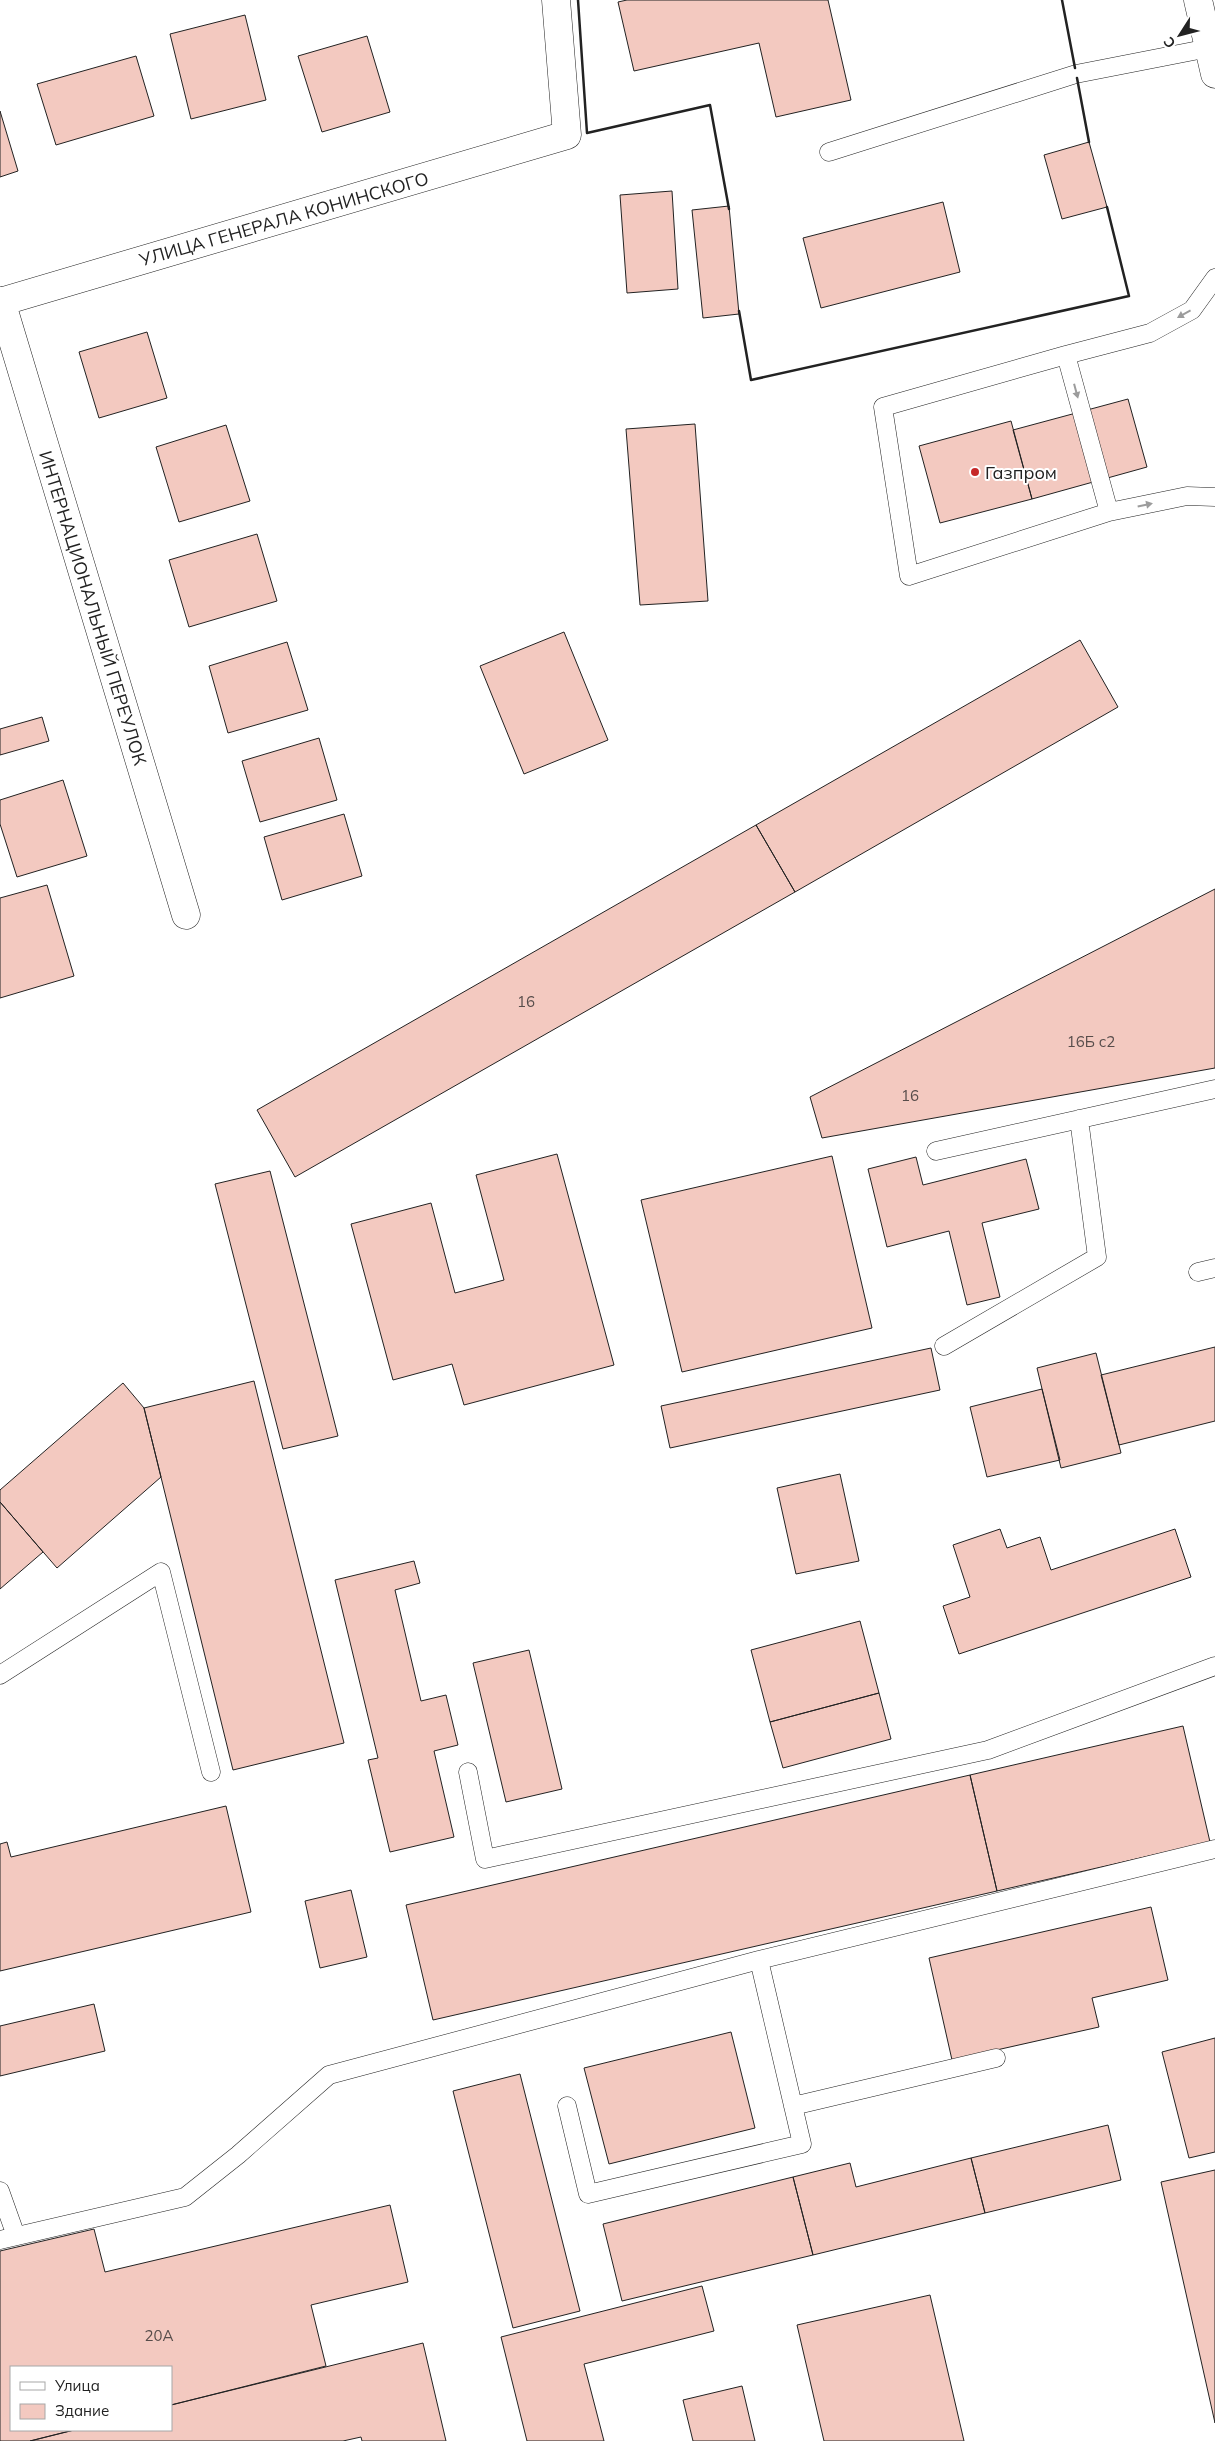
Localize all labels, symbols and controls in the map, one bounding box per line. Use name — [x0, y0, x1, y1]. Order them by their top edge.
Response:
north arrow — [1155, 10, 1205, 60]
text: С — [1159, 33, 1180, 52]
street label: УЛИЦА ГЕНЕРАЛА КОНИНСКОГО — [136, 167, 431, 272]
one-way arrow — [1177, 310, 1190, 319]
one-way arrow — [1072, 383, 1080, 398]
street label: ИНТЕРНАЦИОНАЛЬНЫЙ ПЕРЕУЛОК — [34, 448, 152, 768]
place label: Газпром — [985, 461, 1057, 484]
marker: Газпром — [969, 466, 981, 478]
one-way arrow — [1137, 501, 1152, 509]
house number: 16 — [517, 992, 535, 1011]
house number: 16Б с2 — [1067, 1032, 1115, 1051]
house number: 16 — [901, 1086, 919, 1105]
house number: 20А — [144, 2326, 174, 2345]
legend — [10, 2366, 172, 2431]
text: Улица — [54, 2376, 100, 2395]
text: Здание — [55, 2401, 109, 2420]

